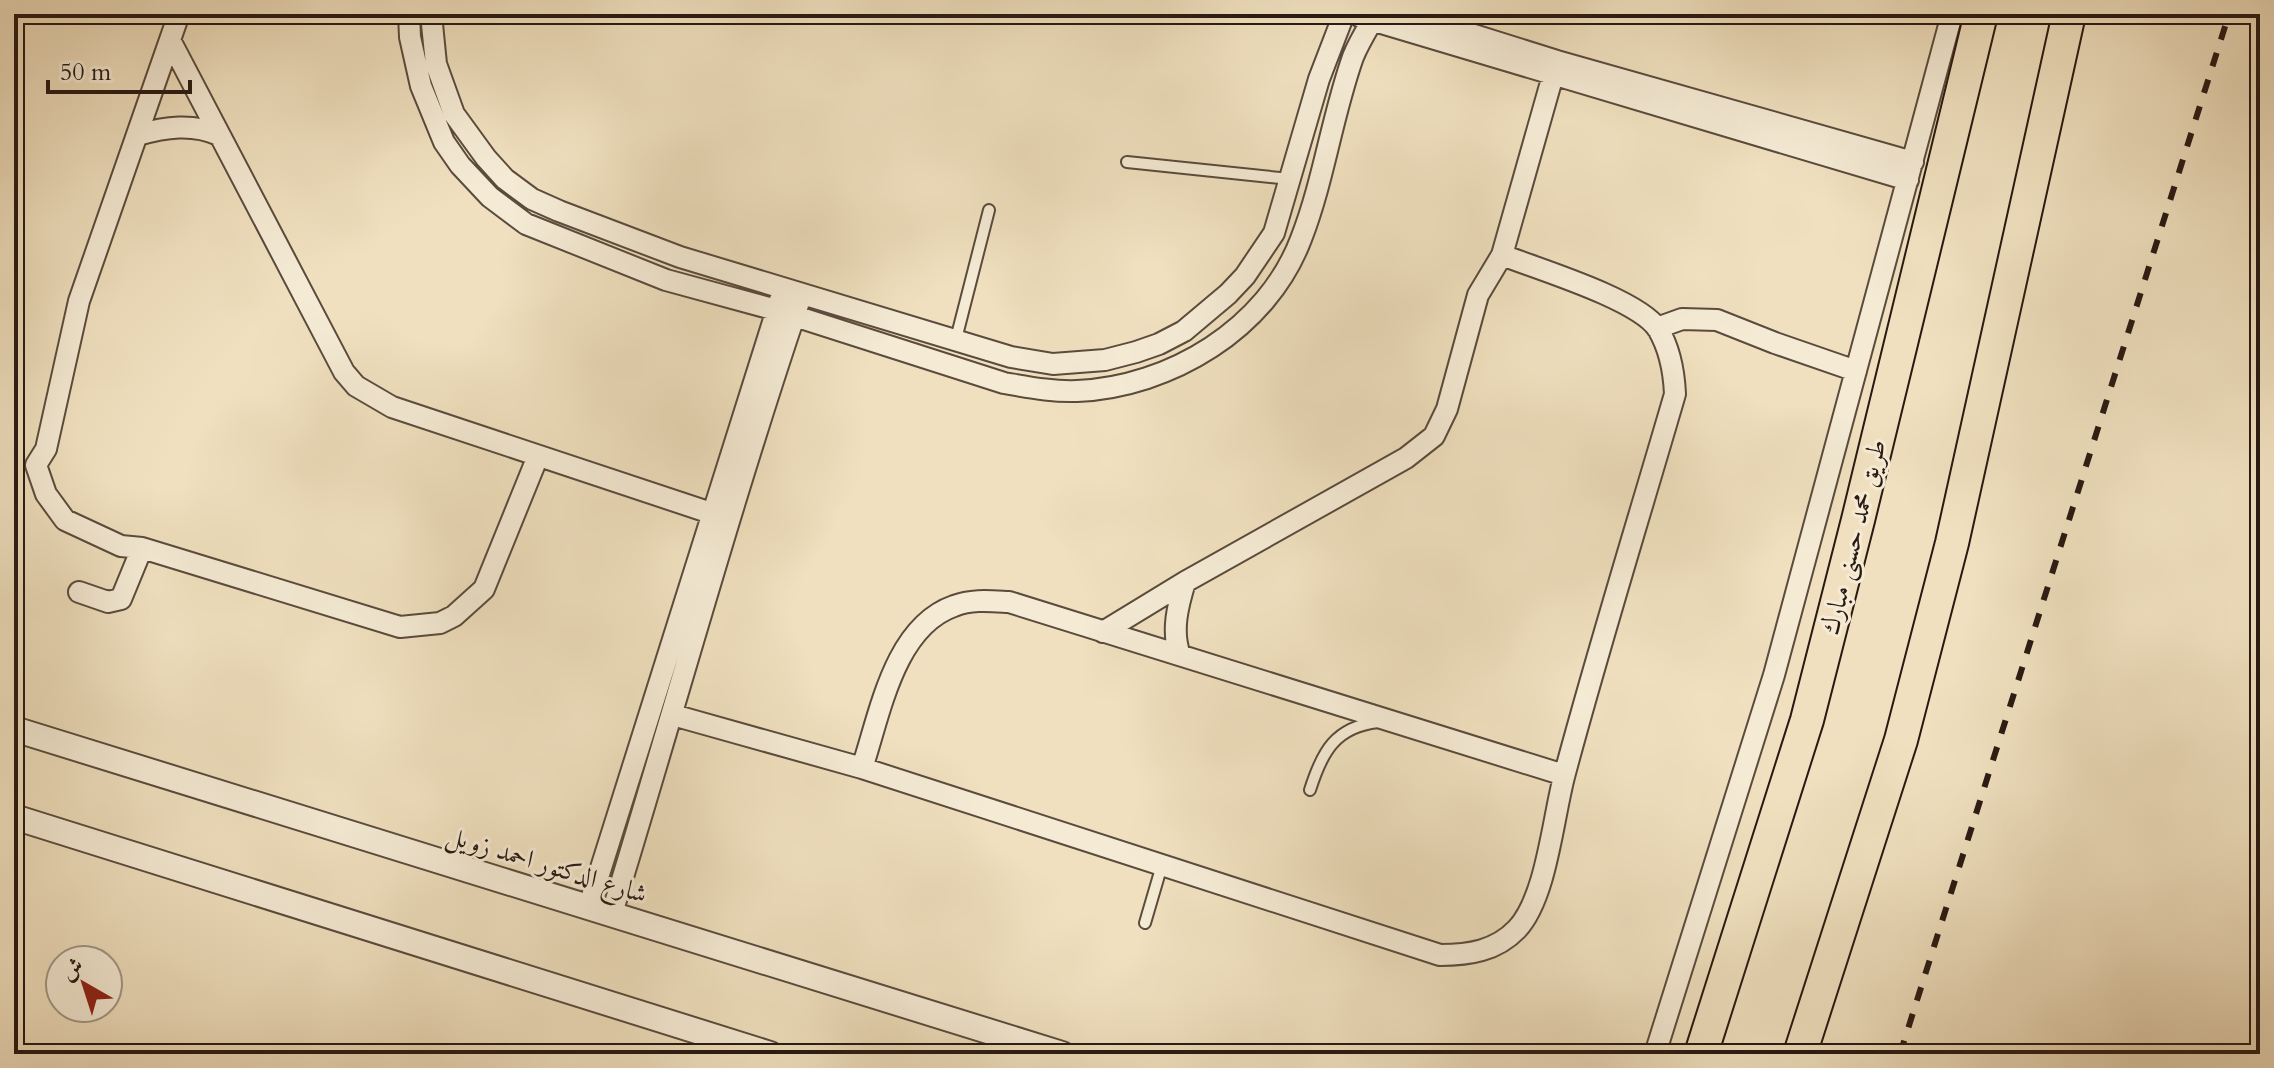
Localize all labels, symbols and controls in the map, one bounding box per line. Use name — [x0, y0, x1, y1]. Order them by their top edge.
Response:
scale bar — [48, 44, 190, 94]
text: 50 m — [60, 56, 112, 89]
street label: طريق محمد حسنى مبارك — [1812, 436, 1896, 639]
street label: شارع الدكتور احمد زويل — [441, 817, 652, 915]
north arrow — [44, 944, 124, 1024]
text: ش — [54, 951, 90, 988]

